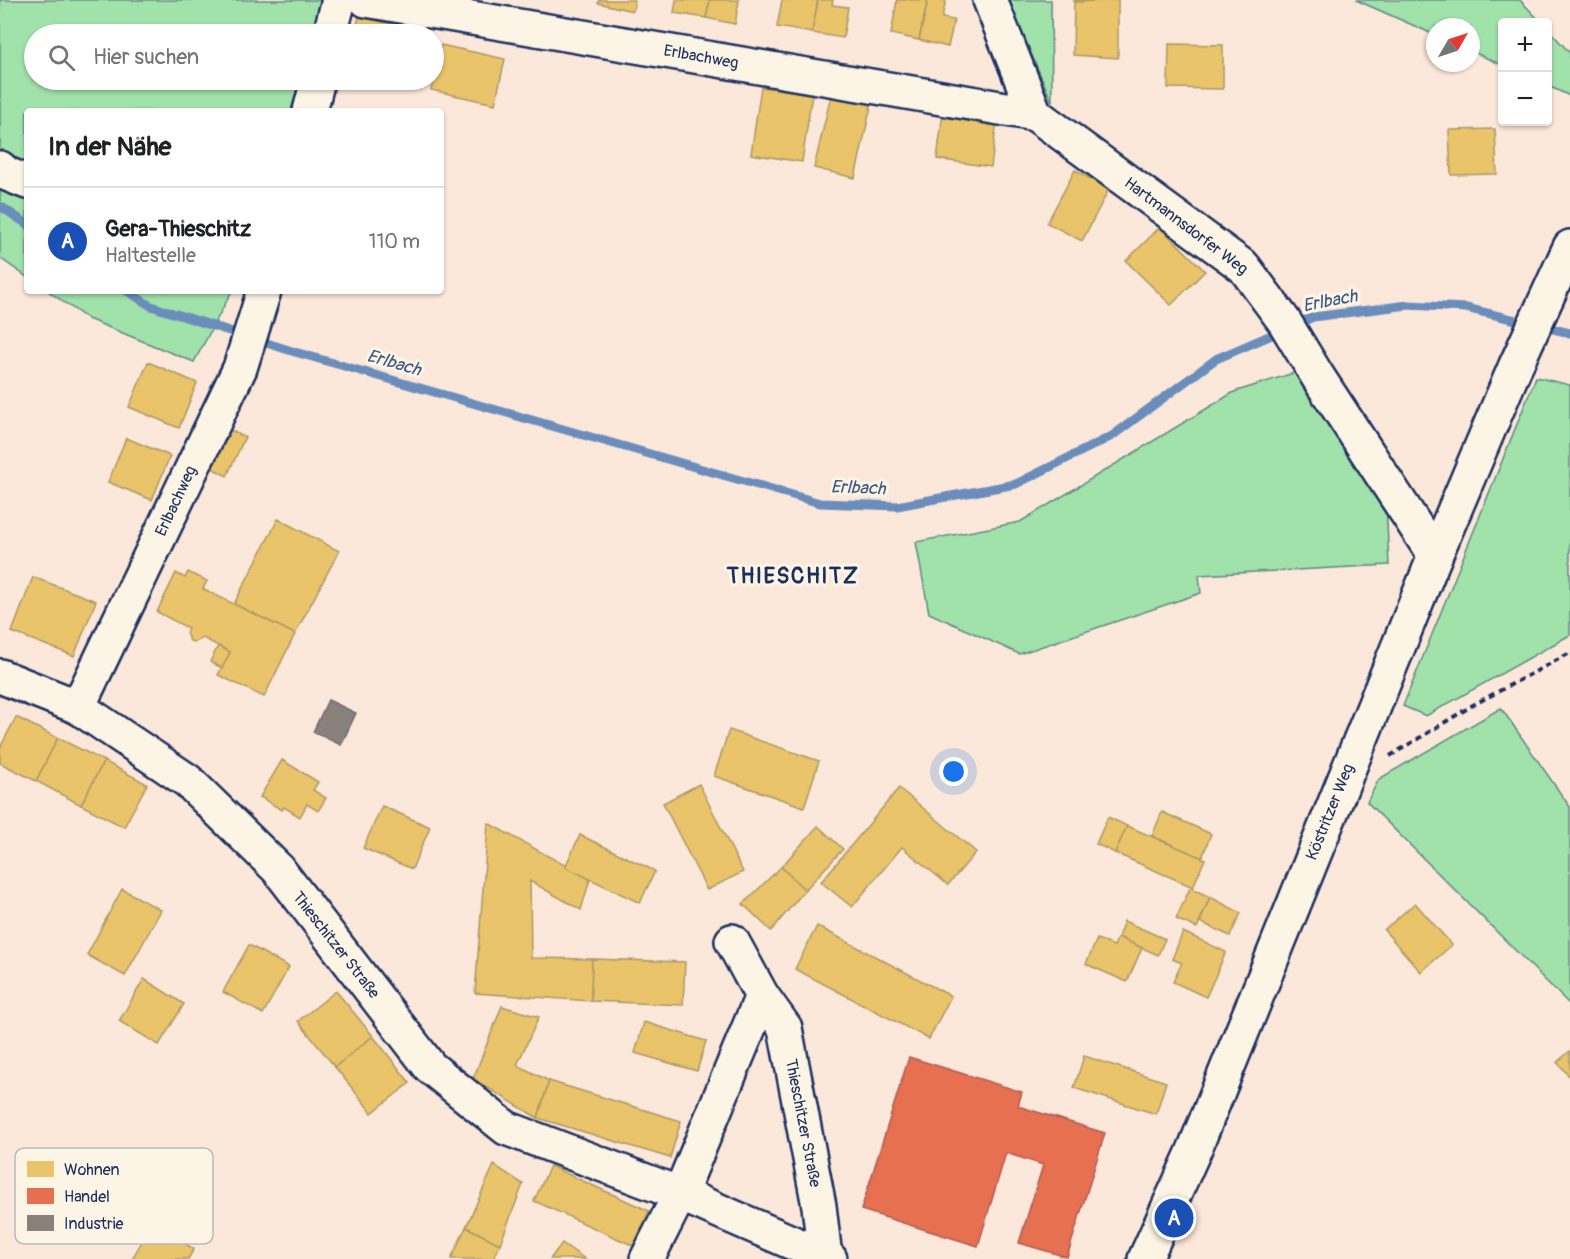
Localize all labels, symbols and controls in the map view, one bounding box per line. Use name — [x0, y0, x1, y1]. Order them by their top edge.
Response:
north arrow — [1426, 18, 1480, 72]
map controls — [1498, 18, 1552, 126]
button: + — [1498, 18, 1552, 72]
search box — [24, 24, 444, 90]
icon: search — [45, 41, 78, 74]
street label: Erlbachweg — [662, 41, 740, 73]
text: Hier suchen — [93, 43, 199, 71]
button: − — [1498, 72, 1552, 126]
text: In der Nähe — [48, 131, 171, 163]
street label: Hartmannsdorfer Weg — [1120, 173, 1252, 279]
text: Gera-Thieschitz — [105, 215, 251, 243]
text: A — [61, 229, 74, 254]
text: 110 m — [369, 229, 420, 254]
text: Haltestelle — [105, 243, 196, 268]
water label: Erlbach — [1301, 284, 1361, 318]
water label: Erlbach — [364, 344, 425, 382]
street label: Erlbachweg — [151, 463, 201, 539]
water label: Erlbach — [830, 476, 887, 501]
district label: THIESCHITZ — [726, 562, 859, 590]
your location — [939, 757, 968, 786]
street label: Köstritzer Weg — [1302, 761, 1358, 863]
street label: Thieschitzer Straße — [288, 887, 384, 1003]
street label: Thieschitzer Straße — [781, 1057, 825, 1189]
legend — [15, 1148, 213, 1244]
text: Wohnen — [64, 1160, 119, 1180]
text: Handel — [64, 1187, 110, 1207]
pin: A — [1154, 1196, 1194, 1240]
text: Industrie — [64, 1214, 124, 1234]

